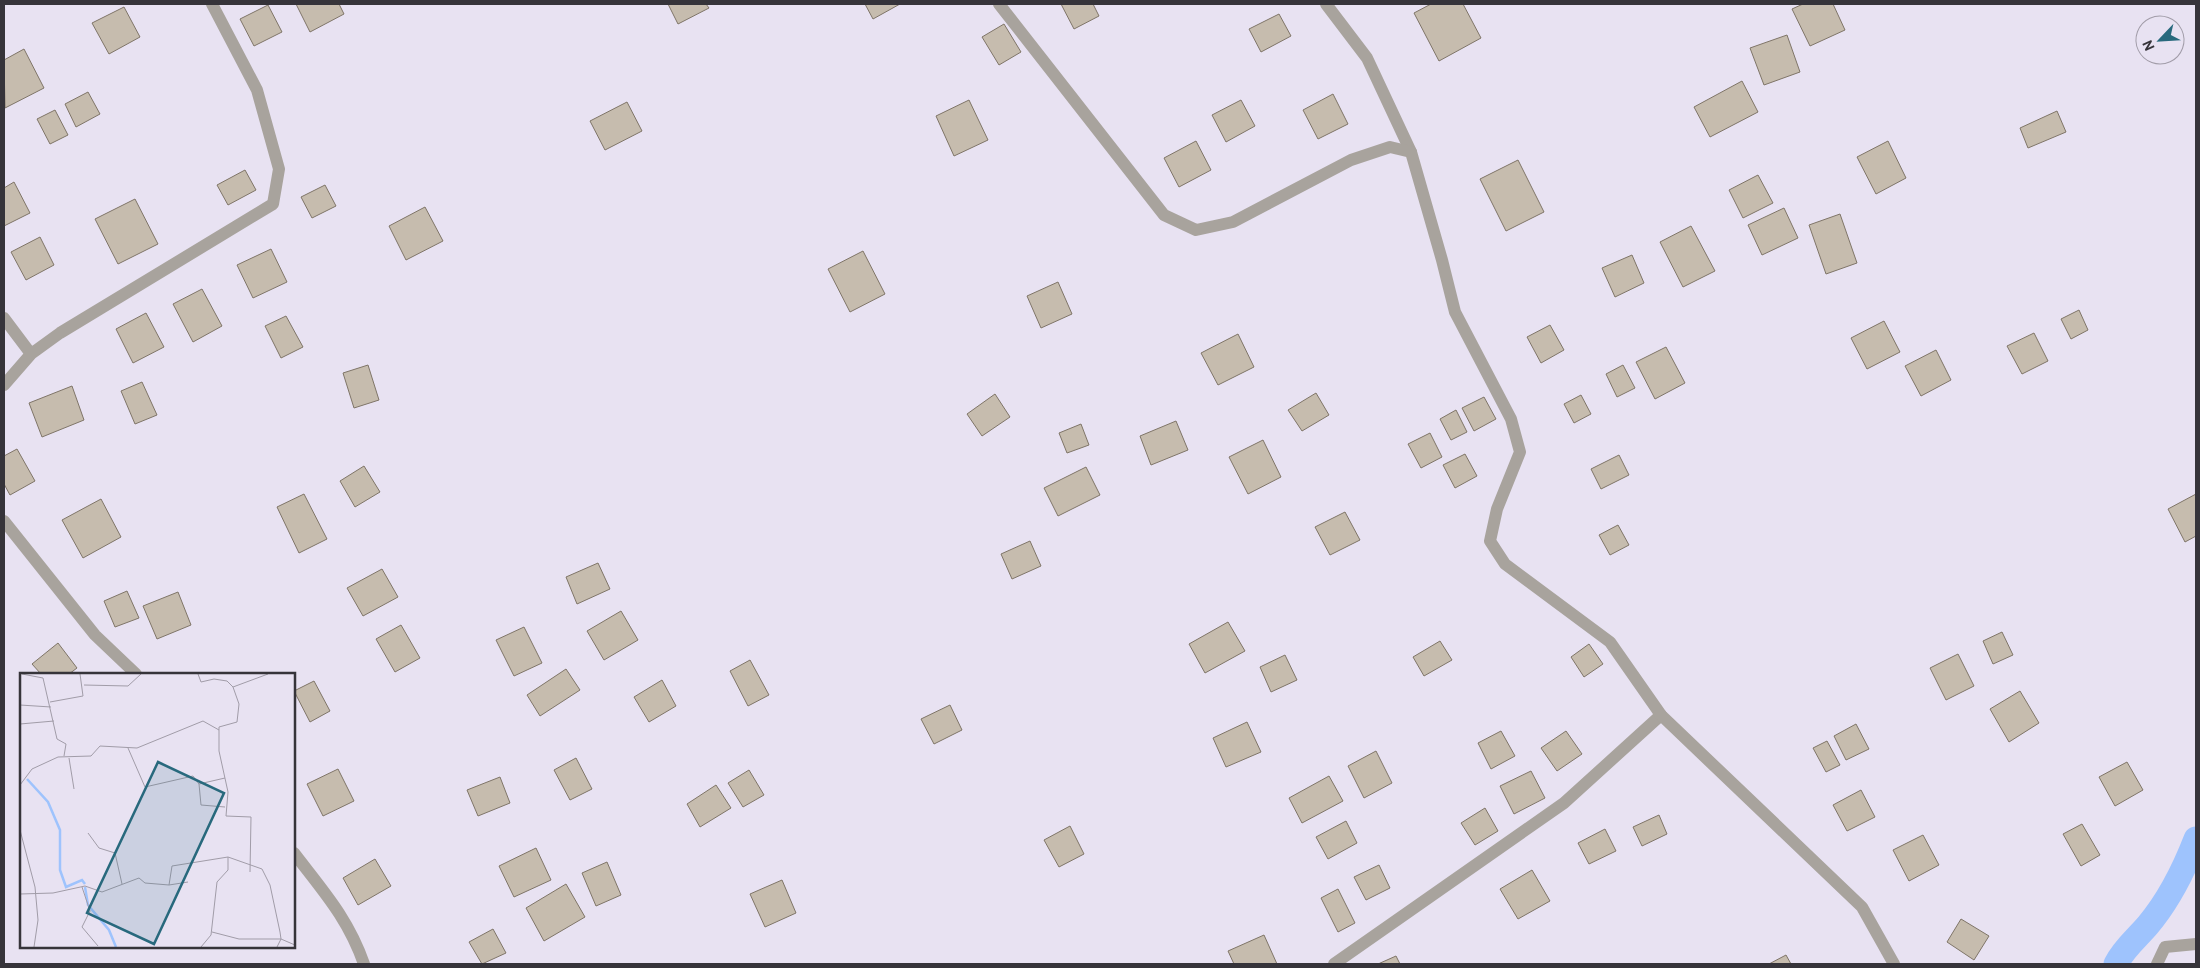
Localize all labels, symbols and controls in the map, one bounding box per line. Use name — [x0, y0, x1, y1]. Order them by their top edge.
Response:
north arrow — [2135, 15, 2185, 65]
text: N — [2140, 37, 2159, 53]
inset map — [20, 673, 295, 948]

